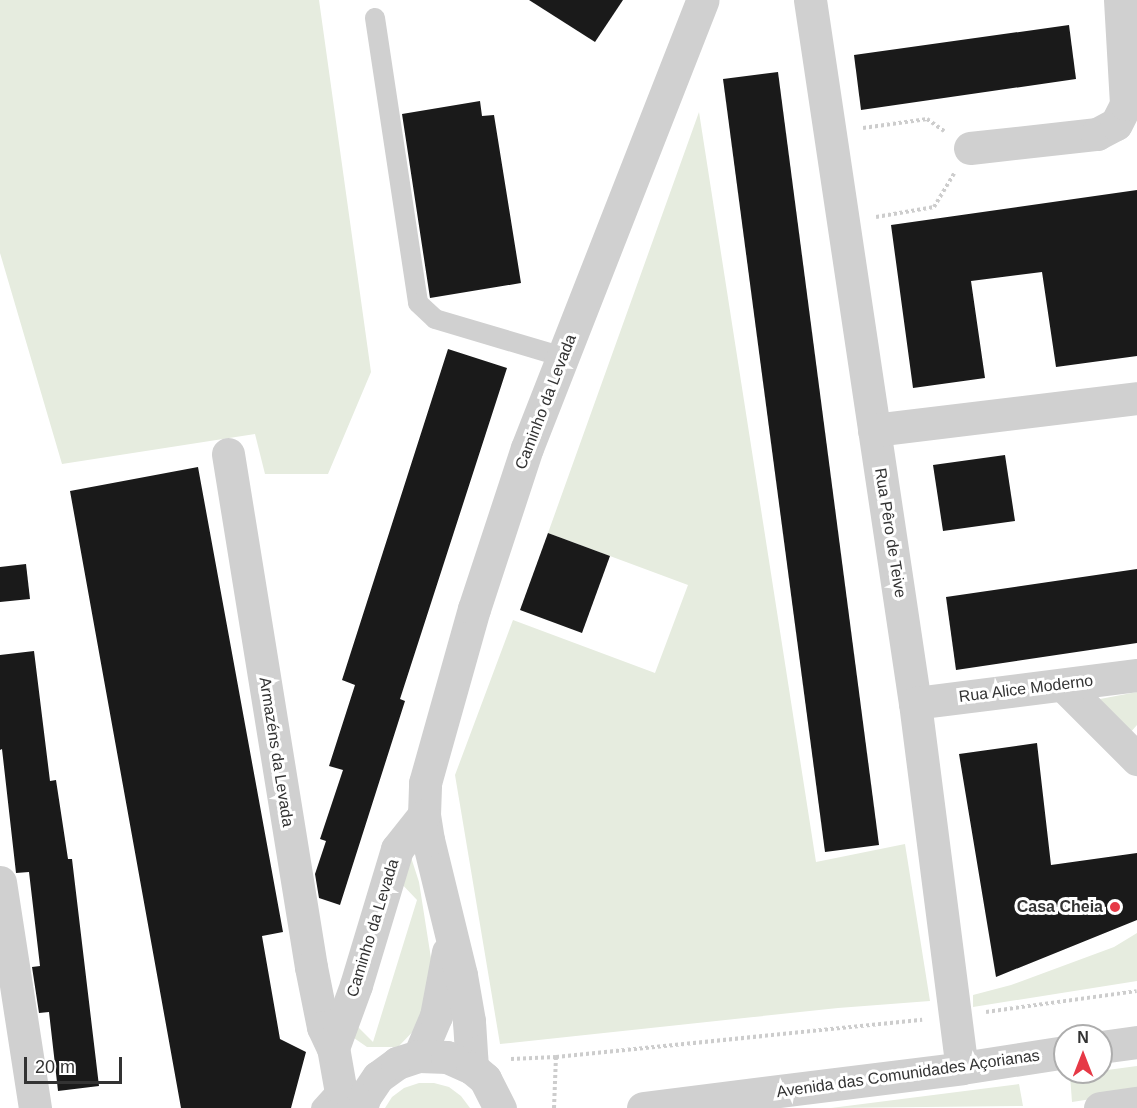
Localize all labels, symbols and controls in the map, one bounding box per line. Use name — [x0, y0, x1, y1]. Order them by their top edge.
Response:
street label: Caminho da Levada — [511, 332, 581, 472]
street label: Rua Pêro de Teive — [870, 466, 910, 600]
street label: Rua Alice Moderno — [957, 671, 1095, 707]
street label: Armazéns da Levada — [255, 676, 297, 828]
street label: Caminho da Levada — [343, 857, 403, 999]
place label: Casa Cheia — [1017, 897, 1103, 917]
marker: Casa Cheia — [1108, 900, 1122, 914]
north arrow — [1053, 1024, 1113, 1084]
text: N — [1077, 1029, 1089, 1046]
scale bar — [27, 1045, 124, 1083]
street label: Avenida das Comunidades Açorianas — [775, 1046, 1041, 1102]
text: 20 m — [35, 1057, 75, 1077]

